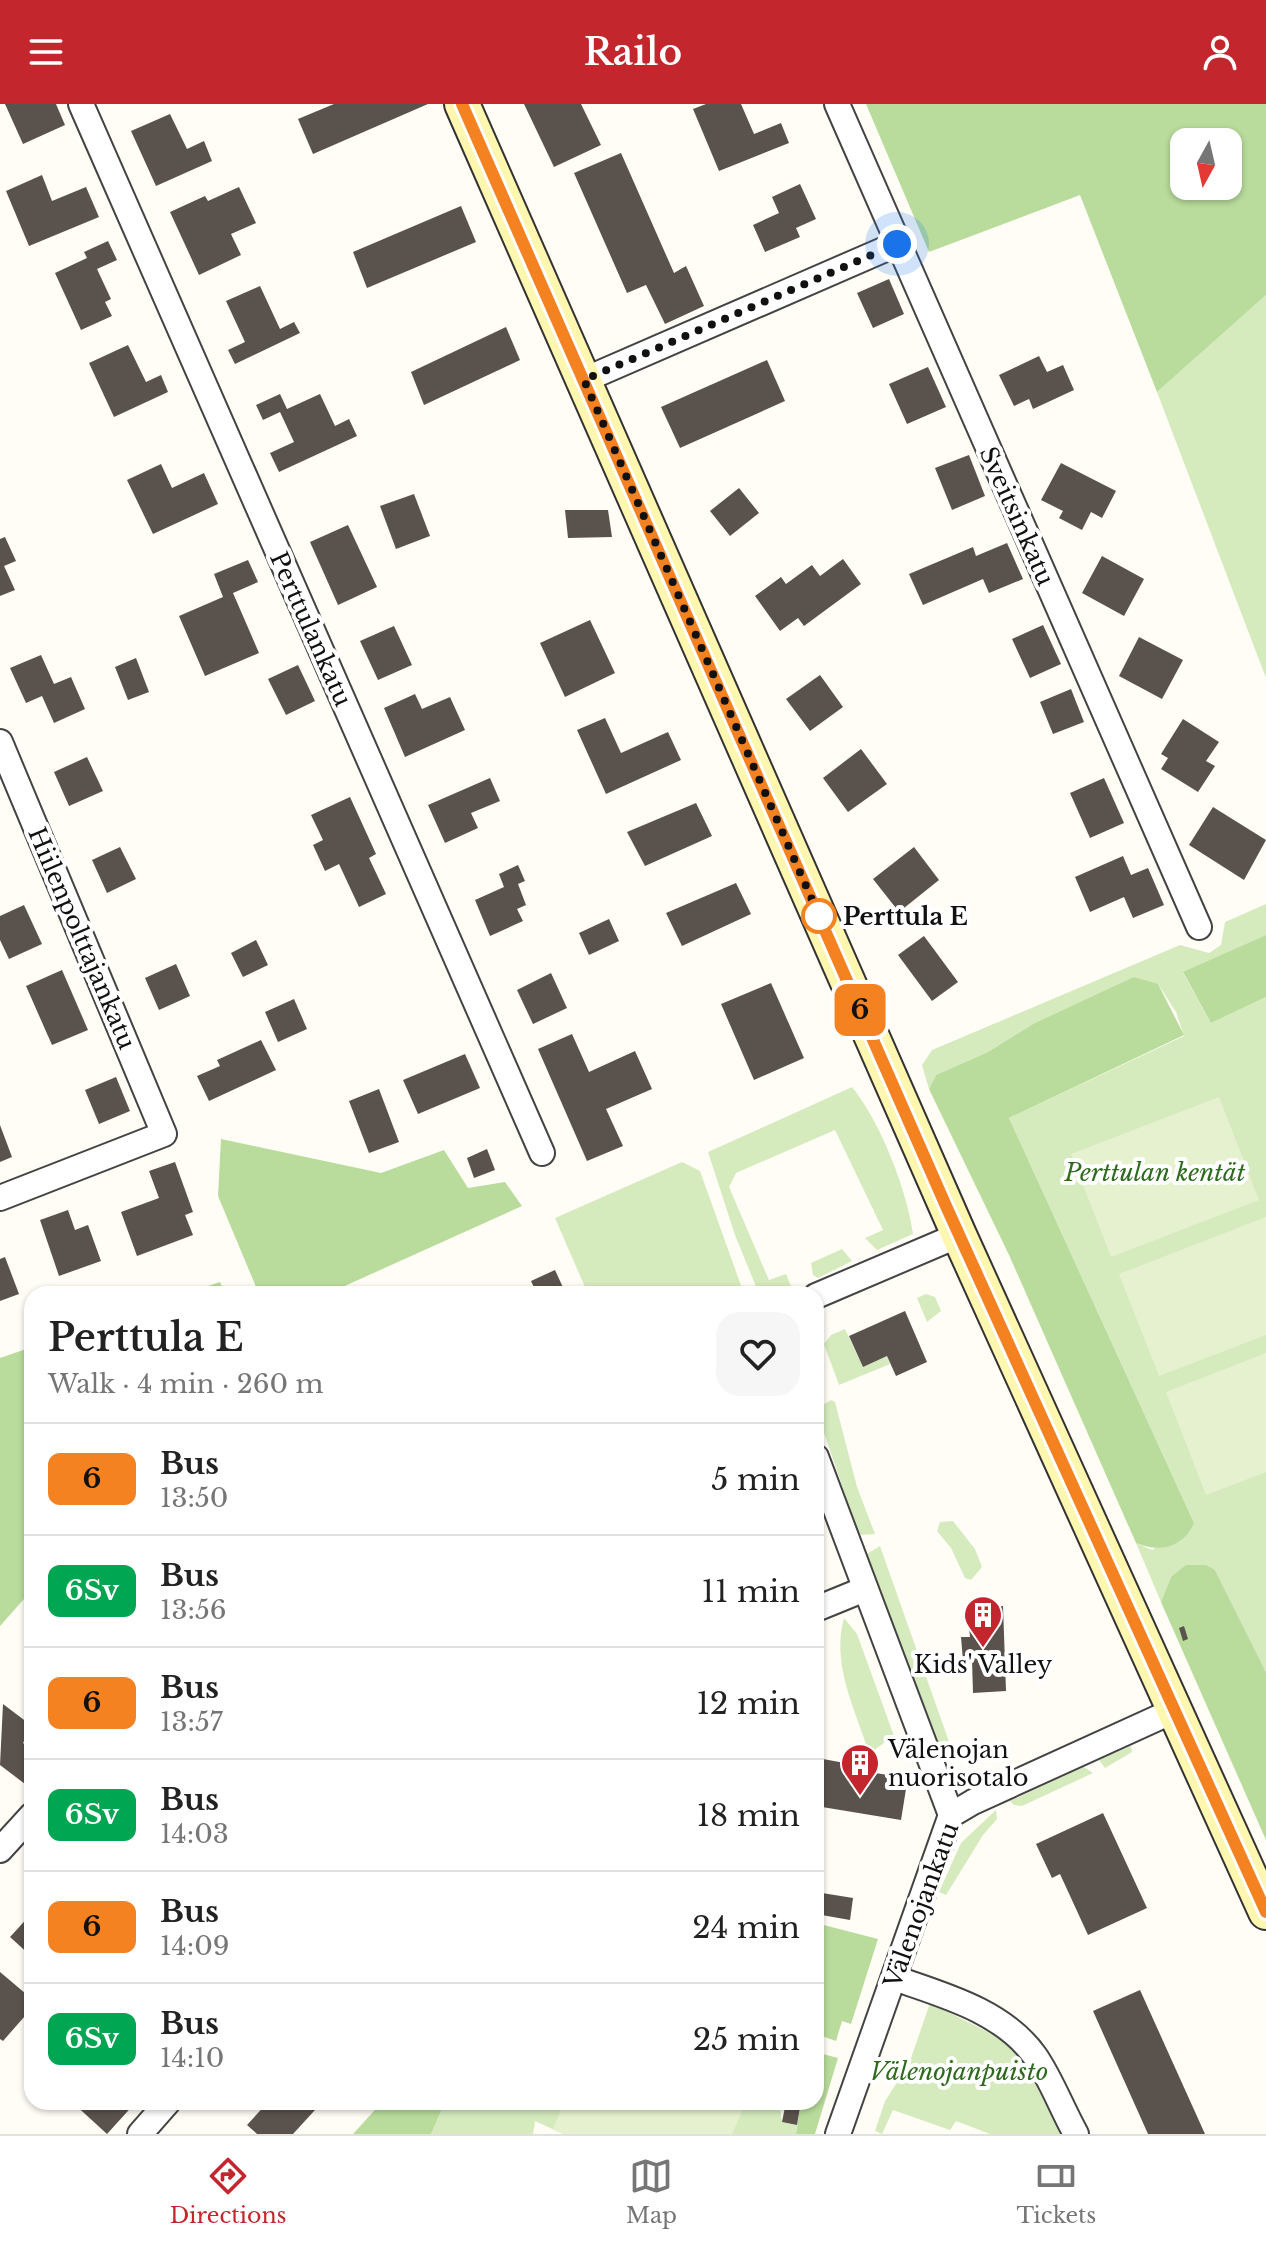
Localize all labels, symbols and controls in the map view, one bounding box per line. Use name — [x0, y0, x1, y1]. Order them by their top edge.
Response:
icon: menu — [24, 30, 68, 74]
text: Railo — [584, 30, 682, 75]
icon: person — [1198, 30, 1242, 74]
north arrow — [1170, 128, 1242, 200]
map controls — [1170, 128, 1242, 200]
your location — [877, 224, 917, 264]
street label: Sveitsinkatu — [973, 442, 1061, 590]
street label: Perttulankatu — [264, 547, 358, 711]
street label: Hiilenpolttajankatu — [22, 823, 142, 1053]
marker: Perttula E — [802, 899, 836, 933]
place label: Perttula E — [843, 902, 968, 931]
line badge: 6 — [834, 984, 886, 1036]
text: 6 — [851, 992, 869, 1027]
park label: Perttulan kentät — [1064, 1158, 1246, 1187]
button: heart — [716, 1312, 800, 1396]
text: Perttula E — [48, 1314, 244, 1361]
text: Walk · 4 min · 260 m — [48, 1368, 323, 1400]
text: Bus — [160, 1445, 219, 1482]
text: 6 — [83, 1461, 101, 1496]
text: 5 min — [711, 1461, 800, 1498]
text: 13:50 — [160, 1482, 228, 1514]
text: Bus — [160, 1557, 219, 1594]
text: 6Sv — [65, 1573, 119, 1608]
text: 11 min — [702, 1573, 800, 1610]
text: 13:56 — [160, 1594, 227, 1626]
building icon: Kids' Valley — [962, 1594, 1004, 1649]
place label: Kids' Valley — [914, 1650, 1053, 1679]
text: Bus — [160, 1669, 219, 1706]
text: 6 — [83, 1685, 101, 1720]
text: 12 min — [696, 1685, 800, 1722]
text: 13:57 — [160, 1706, 223, 1738]
place label: Välenojan nuorisotalo — [887, 1735, 1028, 1792]
building icon: Välenojan nuorisotalo — [839, 1742, 881, 1797]
text: Bus — [160, 1781, 219, 1818]
text: 6Sv — [65, 1797, 119, 1832]
text: 18 min — [697, 1797, 800, 1834]
text: 14:03 — [160, 1818, 229, 1850]
street label: Välenojankatu — [877, 1818, 964, 1993]
text: Bus — [160, 1893, 219, 1930]
text: 6 — [83, 1909, 101, 1944]
text: 24 min — [692, 1909, 800, 1946]
text: 14:09 — [160, 1930, 230, 1962]
text: Bus — [160, 2005, 219, 2042]
text: 6Sv — [65, 2021, 119, 2056]
text: 25 min — [693, 2021, 800, 2058]
text: 14:10 — [160, 2042, 224, 2074]
park label: Välenojanpuisto — [870, 2057, 1048, 2086]
tab: Directions — [170, 2154, 287, 2229]
tab: Map — [626, 2154, 677, 2229]
tab: Tickets — [1016, 2154, 1096, 2229]

